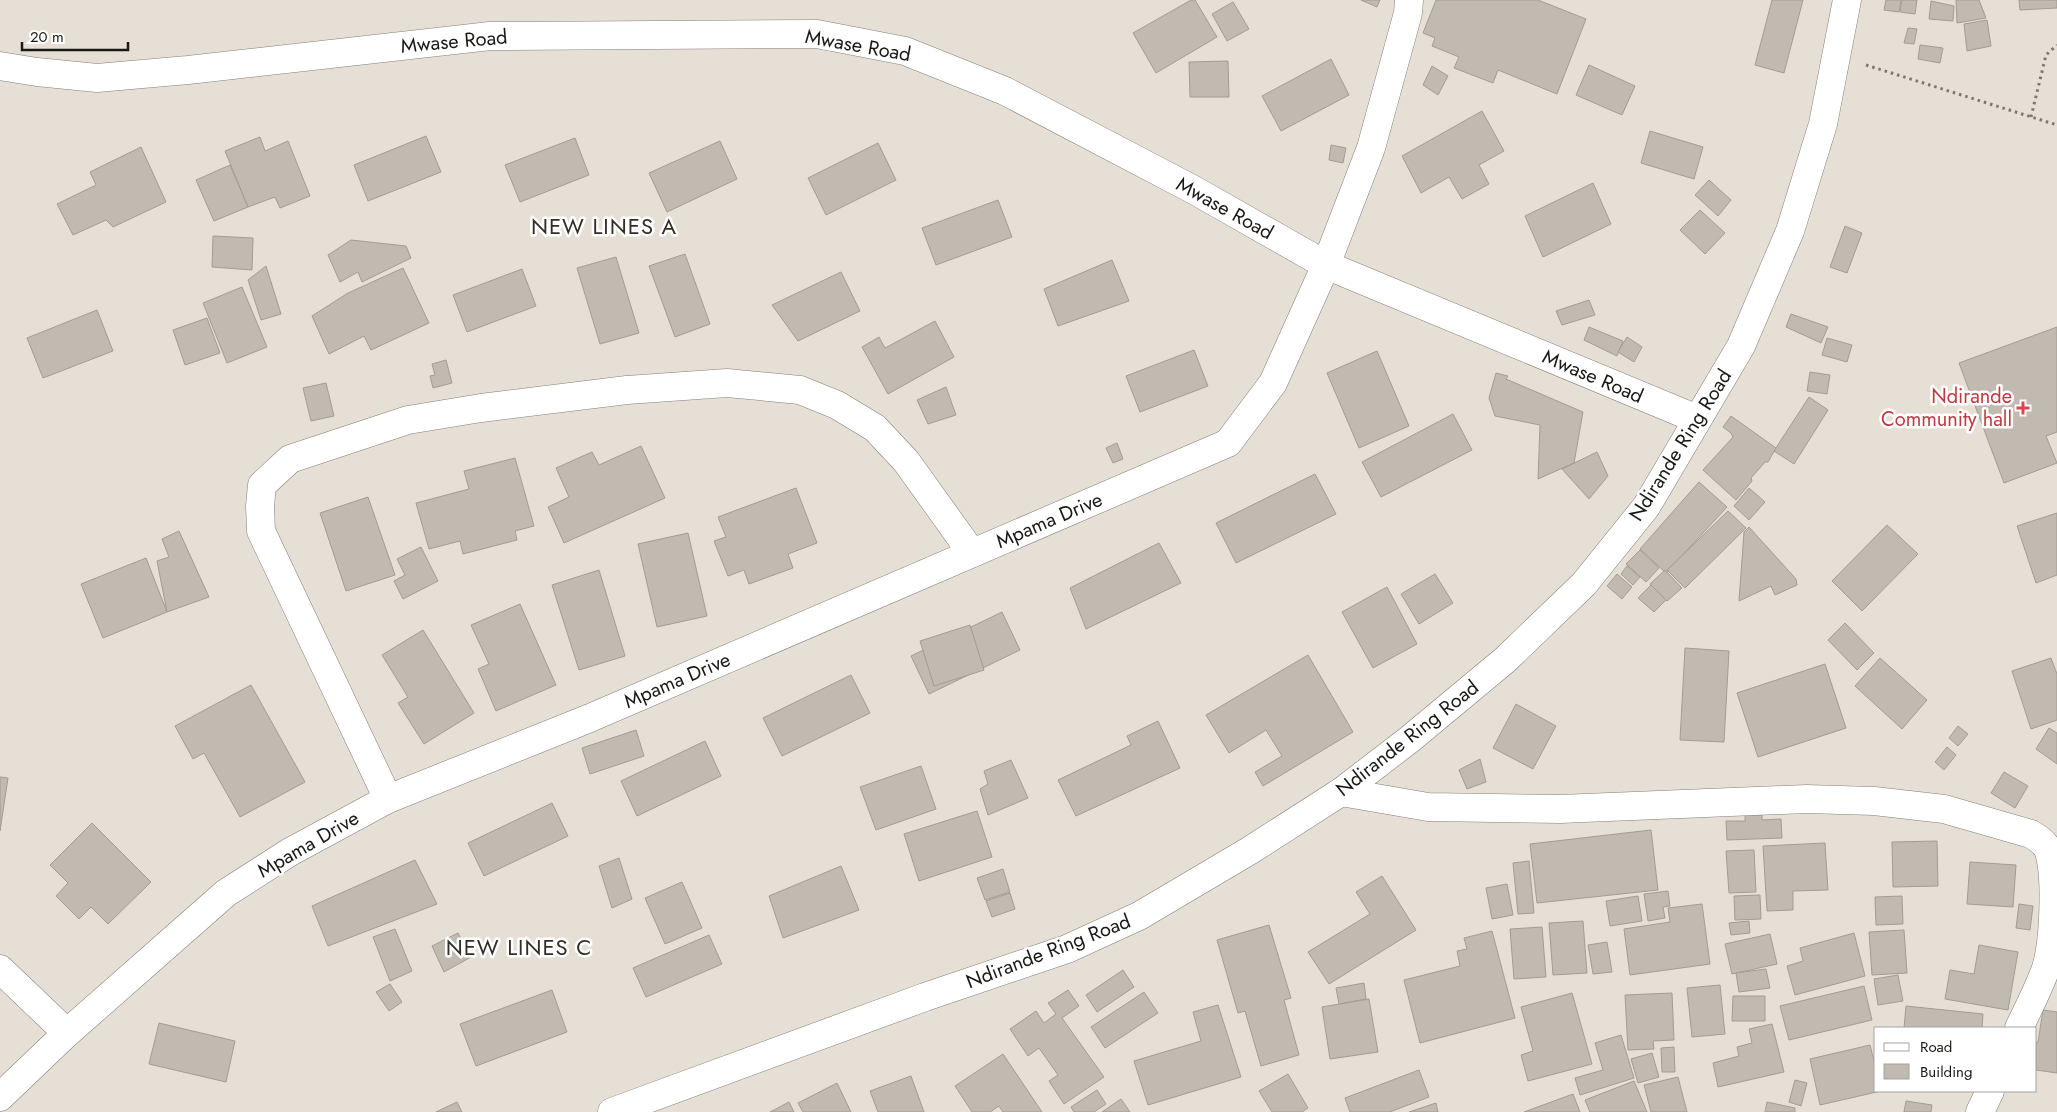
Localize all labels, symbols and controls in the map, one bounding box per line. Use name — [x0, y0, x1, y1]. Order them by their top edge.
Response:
scale bar — [22, 20, 129, 52]
street label: Mwase Road — [400, 22, 509, 61]
street label: Mwase Road — [803, 22, 913, 69]
text: 20 m — [30, 26, 64, 48]
street label: Mwase Road — [1171, 170, 1279, 247]
district label: NEW LINES A — [531, 210, 677, 242]
street label: Mwase Road — [1538, 342, 1648, 411]
street label: Ndirande Ring Road — [1622, 364, 1739, 527]
place label: Ndirande Community hall — [1881, 382, 2012, 434]
marker: Ndirande Community hall — [2016, 401, 2030, 415]
street label: Mpama Drive — [992, 485, 1107, 556]
street label: Mpama Drive — [620, 645, 735, 716]
street label: Ndirande Ring Road — [1330, 673, 1485, 803]
street label: Mpama Drive — [252, 804, 364, 885]
street label: Ndirande Ring Road — [962, 907, 1135, 996]
district label: NEW LINES C — [446, 931, 592, 963]
legend — [1874, 1027, 2037, 1092]
text: Road — [1920, 1036, 1952, 1058]
text: Building — [1920, 1061, 1972, 1083]

